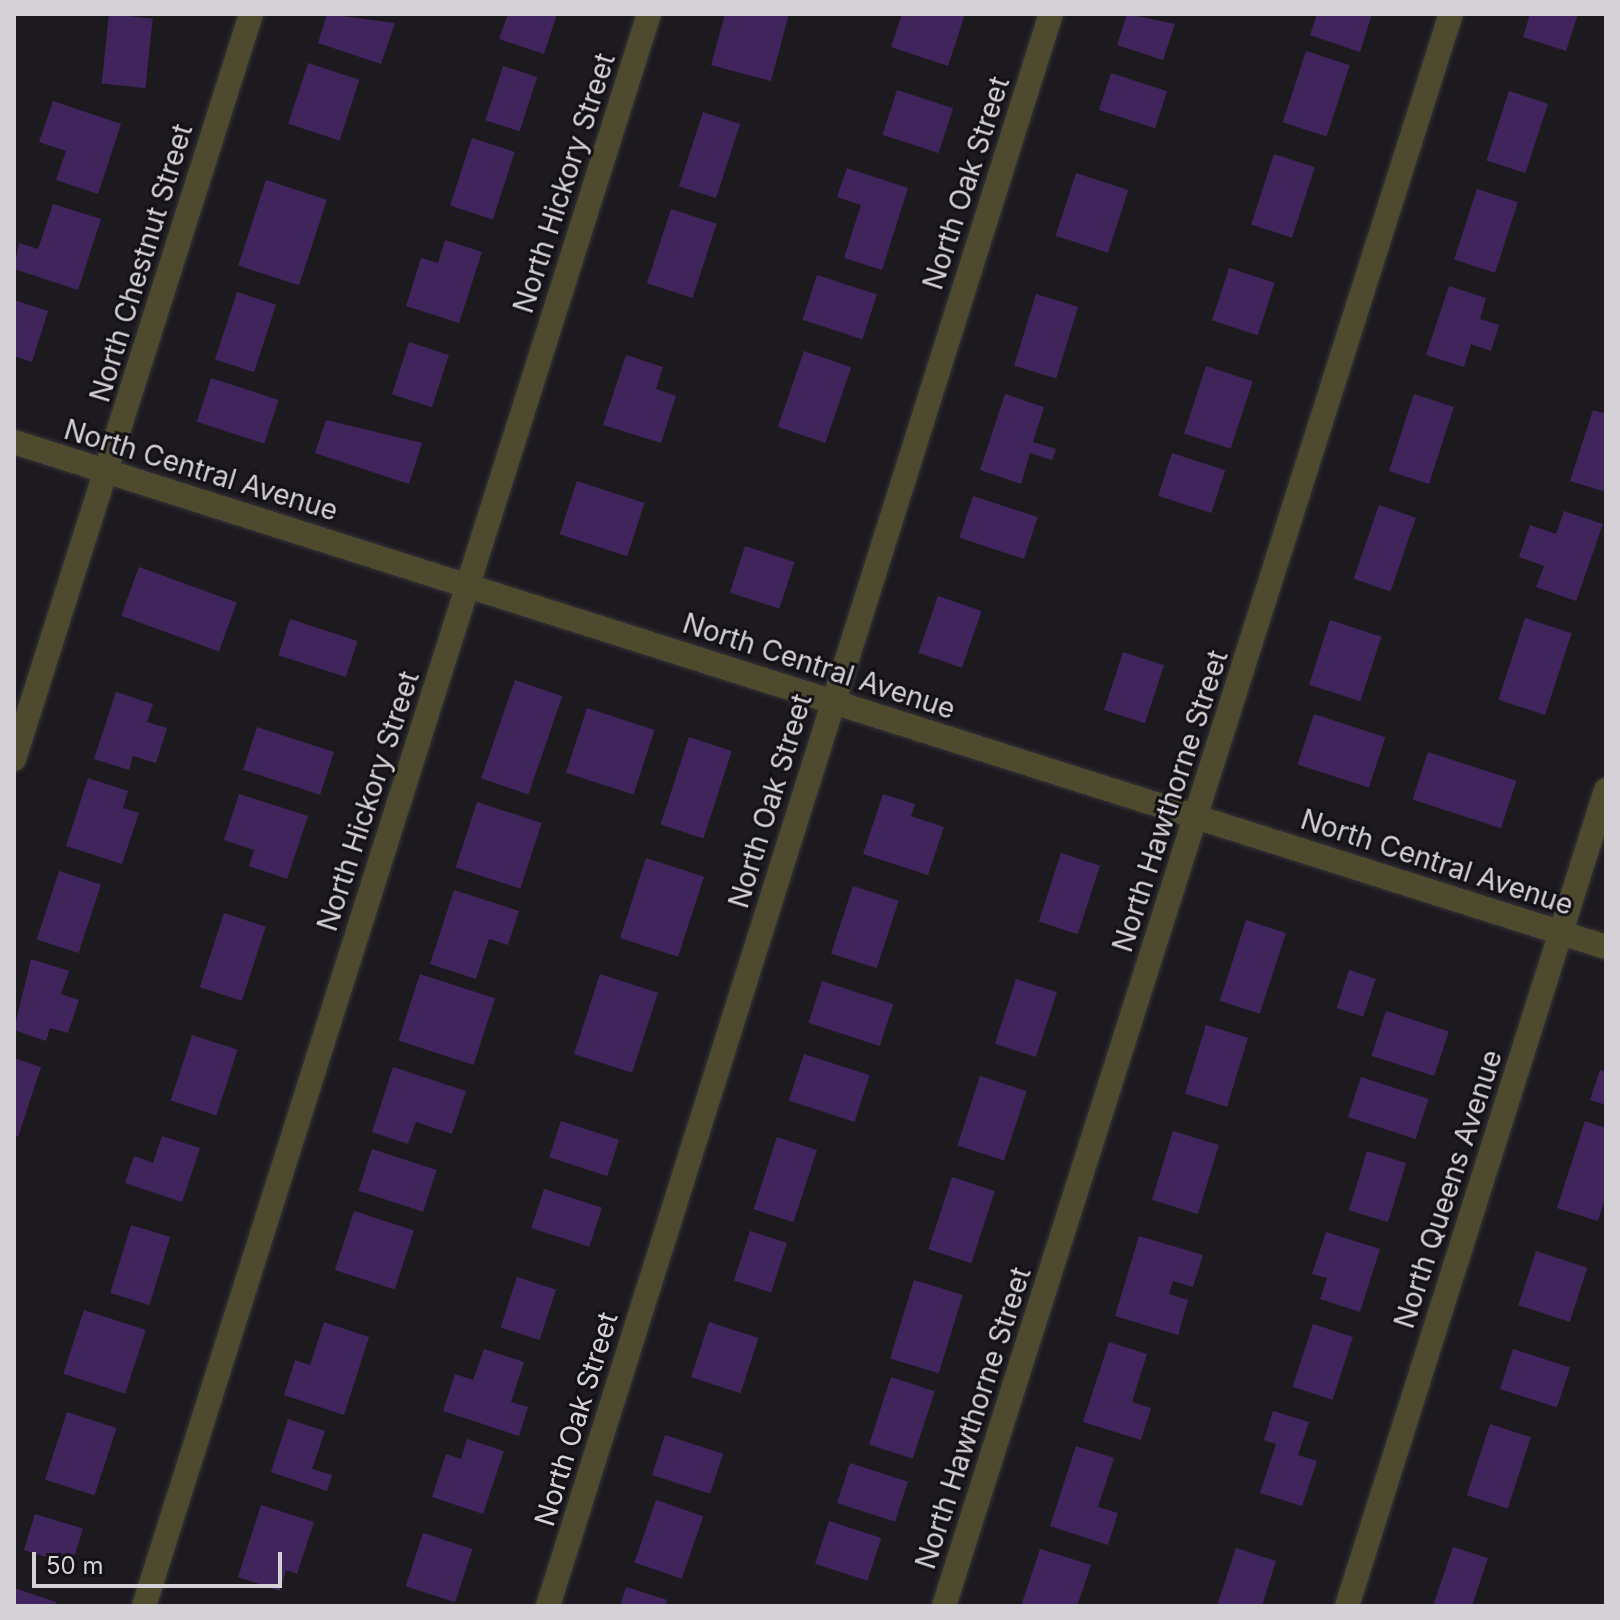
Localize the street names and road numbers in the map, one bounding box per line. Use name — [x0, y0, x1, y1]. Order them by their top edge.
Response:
street label: North Hickory Street — [506, 49, 622, 317]
street label: North Oak Street — [916, 72, 1016, 294]
street label: North Chestnut Street — [83, 120, 199, 406]
street label: North Central Avenue — [60, 412, 342, 528]
street label: North Central Avenue — [679, 606, 959, 726]
street label: North Hawthorne Street — [1105, 646, 1235, 956]
street label: North Hickory Street — [310, 667, 426, 935]
street label: North Oak Street — [722, 690, 818, 912]
street label: North Central Avenue — [1297, 802, 1577, 922]
street label: North Queens Avenue — [1387, 1046, 1509, 1332]
street label: North Hawthorne Street — [908, 1263, 1038, 1573]
street label: North Oak Street — [528, 1308, 624, 1530]

